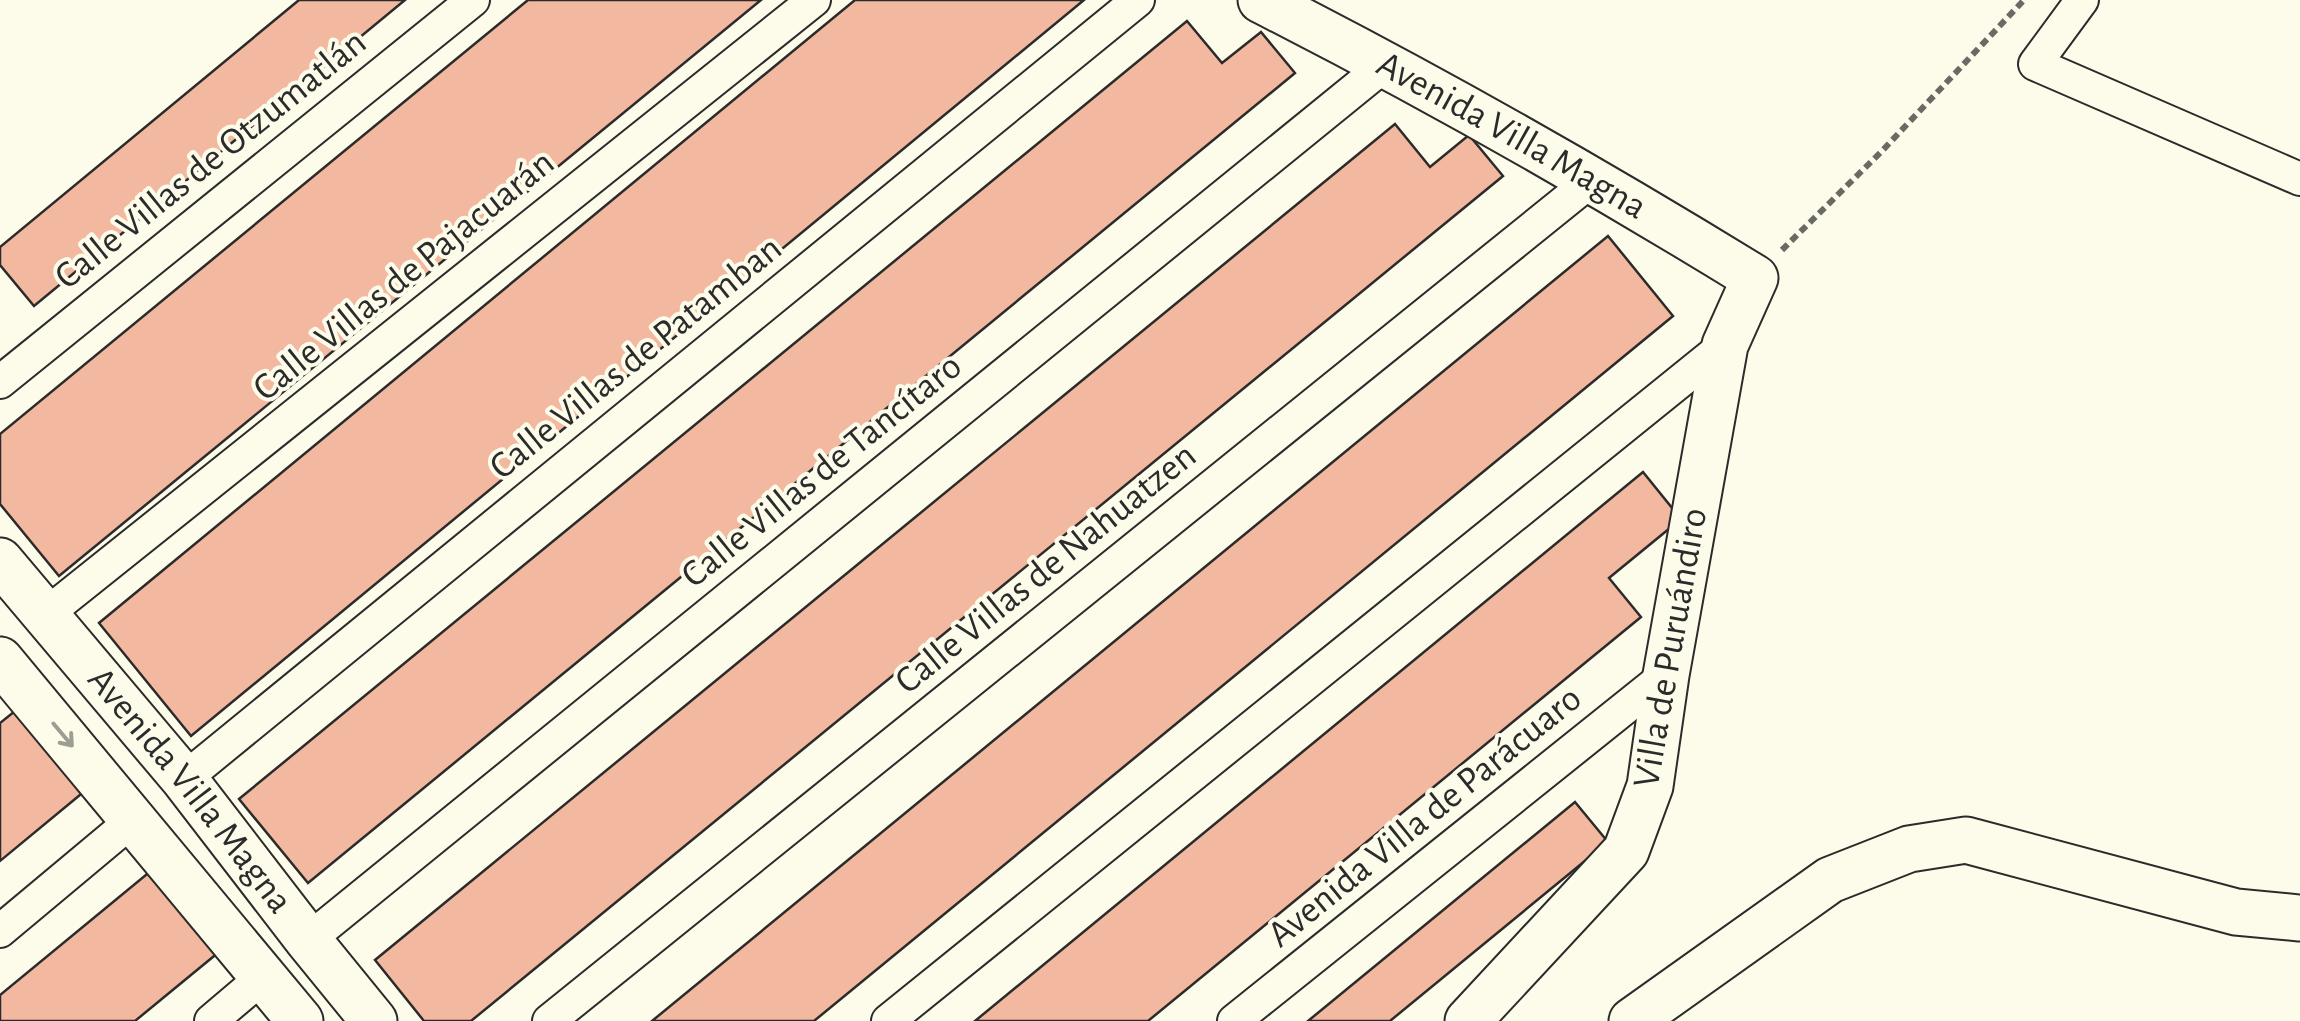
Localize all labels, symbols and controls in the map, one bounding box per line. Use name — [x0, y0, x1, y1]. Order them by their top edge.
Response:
street label: Calle Villas de Otzumatlán — [48, 23, 374, 297]
street label: Avenida Villa Magna — [1370, 45, 1653, 227]
street label: Calle Villas de Pajacuarán — [247, 143, 561, 409]
street label: Calle Villas de Patamban — [483, 229, 789, 487]
street label: Calle Villas de Tancítaro — [675, 347, 969, 595]
street label: Calle Villas de Nahuatzen — [889, 436, 1203, 702]
street label: Villa de Puruándiro — [1628, 505, 1714, 791]
street label: Avenida Villa Magna — [80, 661, 299, 921]
street label: Avenida Villa de Parácuaro — [1261, 679, 1589, 955]
one-way arrow — [52, 721, 74, 747]

